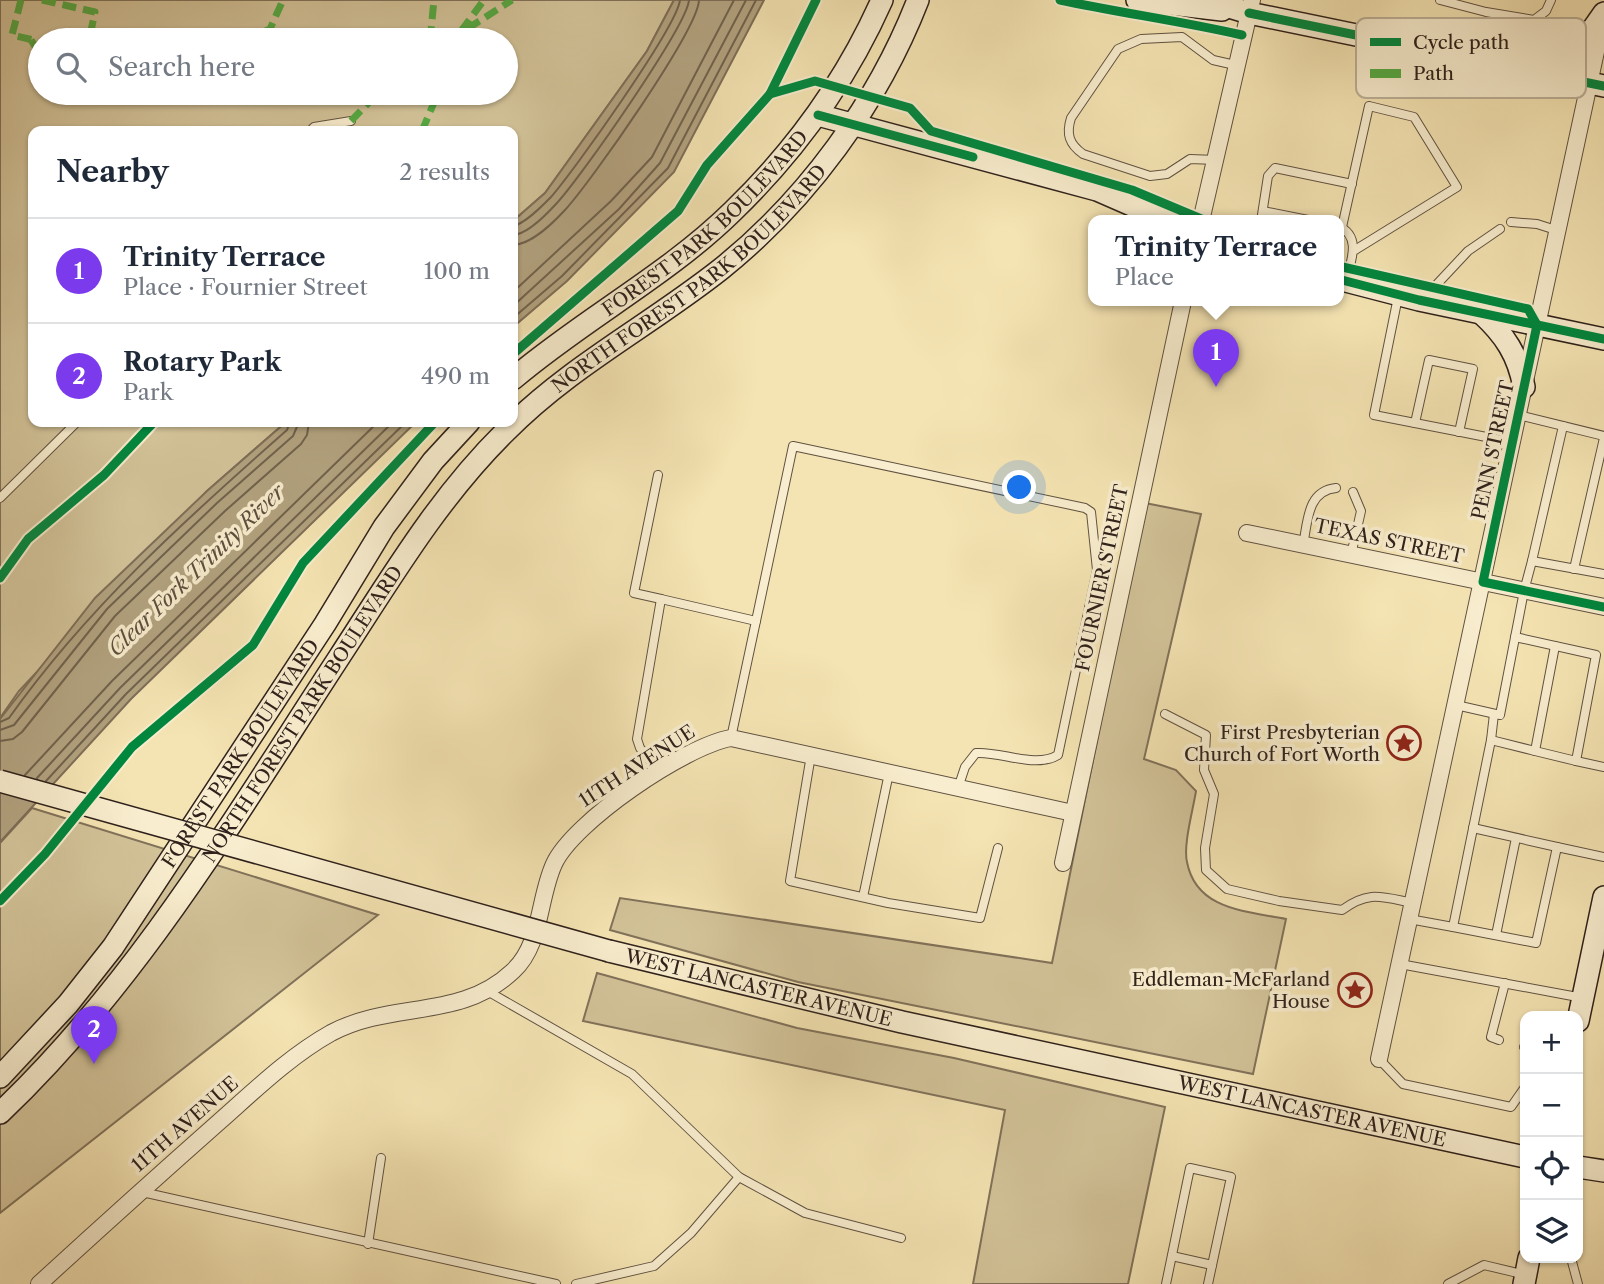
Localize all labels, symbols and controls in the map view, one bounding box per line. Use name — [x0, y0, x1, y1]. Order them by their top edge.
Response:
legend — [1356, 18, 1586, 98]
search box — [28, 28, 518, 105]
text: Cycle path — [1413, 31, 1509, 54]
icon: search — [52, 48, 90, 86]
text: Search here — [108, 51, 255, 83]
text: Path — [1413, 62, 1454, 85]
street label: FOREST PARK BOULEVARD — [597, 125, 812, 321]
text: Nearby — [56, 153, 169, 190]
text: 2 results — [399, 158, 490, 186]
street label: NORTH FOREST PARK BOULEVARD — [547, 160, 831, 397]
popup — [1088, 215, 1344, 306]
text: Trinity Terrace — [1115, 231, 1317, 263]
text: Trinity Terrace — [123, 241, 326, 273]
text: 1 — [74, 257, 84, 285]
text: 100 m — [424, 257, 490, 285]
text: Place — [1115, 263, 1174, 291]
text: Place · Fournier Street — [123, 273, 368, 301]
pin: 1 — [1193, 329, 1239, 387]
text: Rotary Park — [123, 346, 281, 378]
text: 2 — [72, 362, 86, 390]
text: 490 m — [421, 362, 490, 390]
street label: PENN STREET — [1467, 377, 1519, 522]
text: Park — [123, 378, 173, 406]
your location — [1002, 470, 1036, 504]
water label: Clear Fork Trinity River — [103, 478, 290, 661]
street label: FOURNIER STREET — [1071, 482, 1133, 674]
street label: TEXAS STREET — [1312, 514, 1467, 568]
street label: NORTH FOREST PARK BOULEVARD — [197, 560, 407, 866]
street label: FOREST PARK BOULEVARD — [158, 635, 324, 873]
street label: 11TH AVENUE — [575, 720, 699, 812]
place label: First Presbyterian Church of Fort Worth — [1184, 721, 1380, 766]
place icon: First Presbyterian Church of Fort Worth — [1385, 724, 1423, 762]
street label: WEST LANCASTER AVENUE — [622, 944, 894, 1031]
place label: Eddleman-McFarland House — [1132, 968, 1330, 1013]
place icon: Eddleman-McFarland House — [1336, 971, 1374, 1009]
pin: 2 — [71, 1006, 117, 1064]
map controls — [1520, 1011, 1583, 1263]
button: + — [1520, 1011, 1583, 1074]
street label: WEST LANCASTER AVENUE — [1175, 1070, 1448, 1151]
street label: 11TH AVENUE — [127, 1071, 243, 1177]
button: − — [1520, 1074, 1583, 1137]
button: locate — [1520, 1137, 1583, 1200]
button: layers — [1520, 1200, 1583, 1263]

